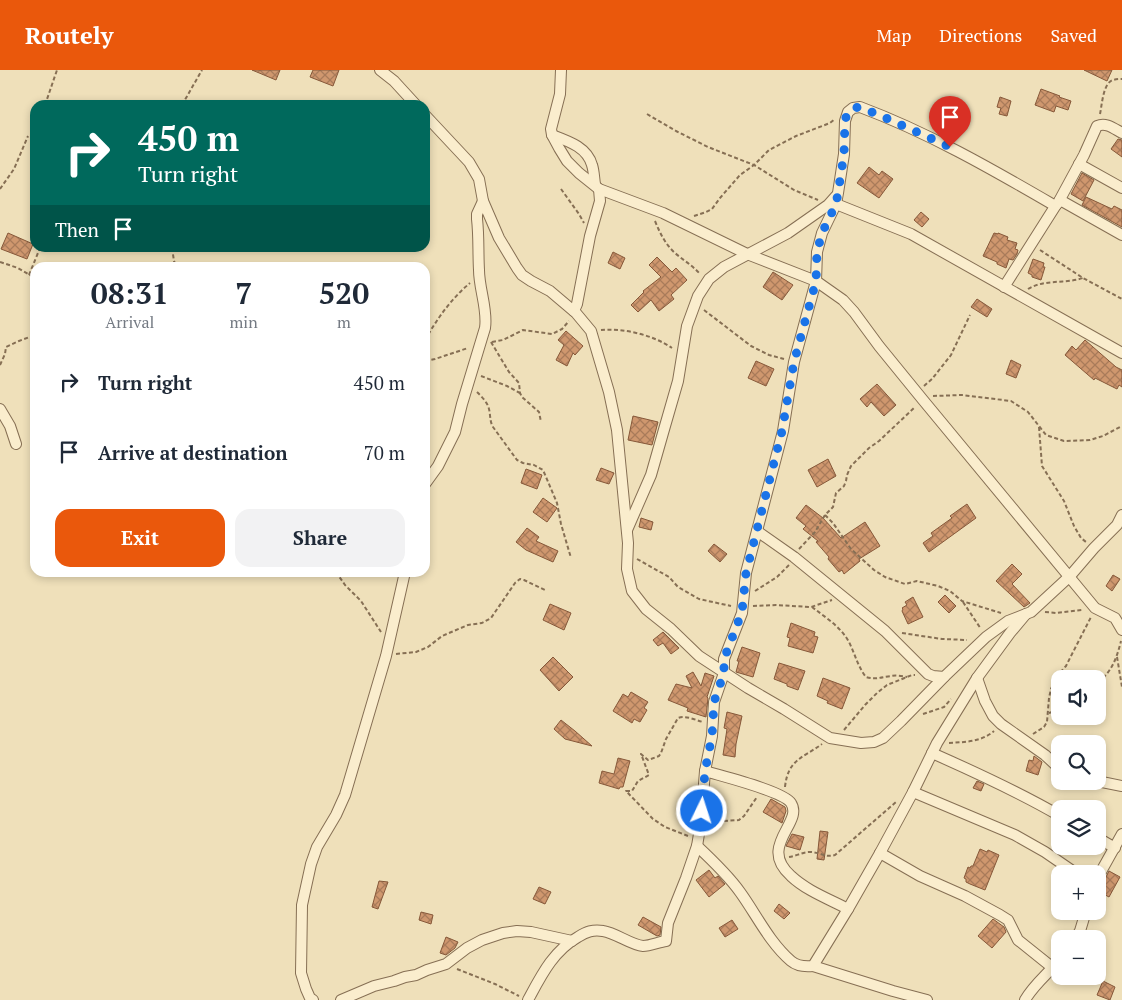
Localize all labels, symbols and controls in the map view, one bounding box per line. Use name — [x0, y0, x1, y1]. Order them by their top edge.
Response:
text: Routely — [25, 19, 113, 51]
text: Map — [876, 23, 911, 47]
text: Directions — [939, 23, 1022, 47]
text: Saved — [1050, 23, 1097, 47]
pin — [929, 96, 971, 147]
icon: arrive — [936, 103, 964, 131]
text: 450 m — [138, 115, 239, 161]
icon: right — [55, 120, 120, 185]
text: Turn right — [138, 159, 238, 188]
icon: arrive — [109, 215, 137, 243]
text: Then — [55, 217, 99, 242]
text: 08:31 — [91, 273, 169, 313]
text: 7 — [235, 273, 252, 313]
text: 520 — [318, 273, 369, 313]
text: Arrival — [105, 311, 154, 333]
text: min — [230, 311, 258, 333]
text: m — [337, 311, 351, 333]
icon: right — [55, 368, 83, 396]
text: Turn right — [98, 370, 192, 395]
text: 450 m — [354, 370, 405, 395]
icon: arrive — [55, 438, 83, 466]
text: Arrive at destination — [98, 440, 287, 465]
text: 70 m — [364, 440, 405, 465]
button: Exit — [55, 509, 225, 567]
button: Share — [235, 509, 405, 567]
map controls — [1051, 670, 1106, 985]
button: sound — [1051, 670, 1106, 725]
button: search — [1051, 735, 1106, 790]
position arrow — [675, 784, 727, 836]
button: layers — [1051, 800, 1106, 855]
button: + — [1051, 865, 1106, 920]
button: − — [1051, 930, 1106, 985]

